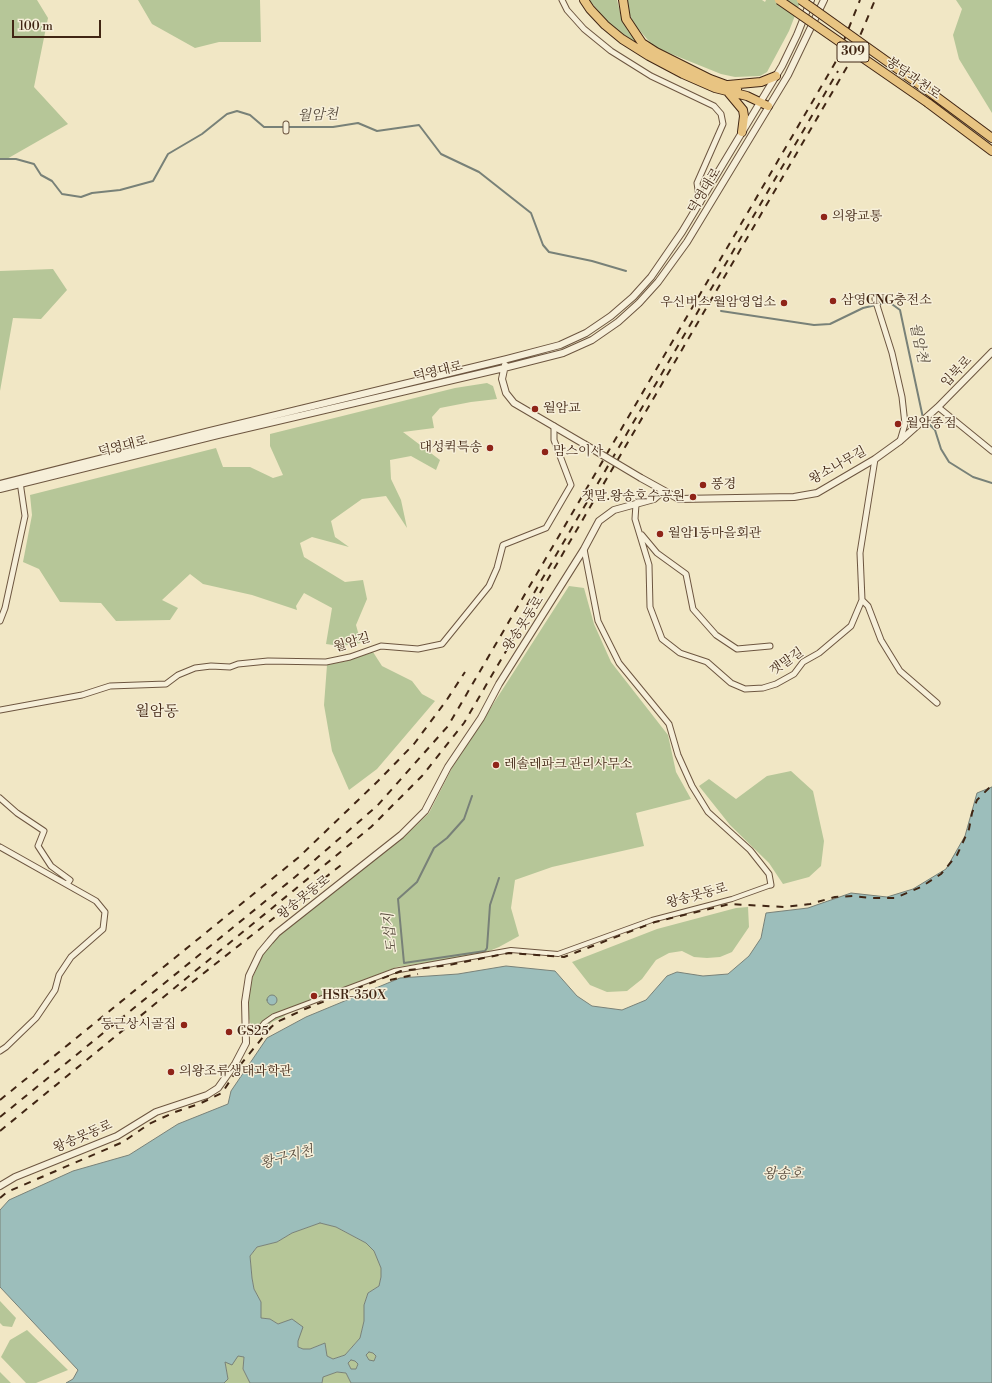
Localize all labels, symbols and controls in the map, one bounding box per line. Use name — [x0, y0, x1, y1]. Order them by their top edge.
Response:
scale bar — [14, 12, 103, 38]
text: 100 m — [19, 19, 53, 34]
road number: 309 — [837, 42, 869, 62]
street label: 봉담과천로 — [883, 55, 943, 103]
water label: 월암천 — [297, 107, 339, 125]
street label: 덕영대로 — [685, 165, 725, 217]
place label: 의왕교통 — [832, 209, 882, 225]
marker: 의왕교통 — [819, 212, 829, 222]
place label: 삼영CNG충전소 — [841, 293, 932, 309]
place label: 우신버스 월암영업소 — [660, 295, 776, 311]
marker: 삼영CNG충전소 — [828, 296, 838, 306]
marker: 우신버스 월암영업소 — [779, 298, 789, 308]
water label: 월암천 — [906, 321, 930, 365]
street label: 입북로 — [938, 353, 976, 391]
street label: 덕영대로 — [412, 359, 464, 385]
place label: 월암교 — [543, 401, 581, 417]
marker: 월암교 — [530, 404, 540, 414]
place label: 월암종점 — [906, 416, 956, 432]
marker: 월암종점 — [893, 419, 903, 429]
street label: 덕영대로 — [97, 433, 149, 461]
place label: 대성퀵특송 — [419, 440, 482, 456]
marker: 대성퀵특송 — [485, 443, 495, 453]
place label: 맘스이사 — [553, 444, 603, 460]
street label: 왕소나무길 — [807, 444, 869, 488]
marker: 맘스이사 — [540, 447, 550, 457]
place label: 풍경 — [711, 477, 736, 493]
marker: 풍경 — [698, 480, 708, 490]
place label: 잿말.왕송호수공원 — [582, 489, 685, 505]
marker: 잿말.왕송호수공원 — [688, 492, 698, 502]
place label: 월암1동마을회관 — [668, 526, 762, 542]
marker: 월암1동마을회관 — [655, 529, 665, 539]
street label: 왕송못동로 — [500, 593, 548, 655]
street label: 월암길 — [332, 630, 372, 656]
street label: 잿말길 — [767, 645, 807, 679]
district label: 월암동 — [135, 703, 179, 721]
place label: 레솔레파크 관리사무소 — [504, 757, 632, 773]
marker: 레솔레파크 관리사무소 — [491, 760, 501, 770]
street label: 왕송못동로 — [274, 873, 334, 923]
street label: 왕송못동로 — [665, 880, 729, 912]
water label: 도섭지 — [381, 912, 401, 954]
place label: HSR-350X — [322, 988, 386, 1004]
marker: HSR-350X — [309, 991, 319, 1001]
place label: 둥근상시골집 — [101, 1017, 176, 1033]
marker: 둥근상시골집 — [179, 1020, 189, 1030]
place label: GS25 — [237, 1024, 269, 1040]
marker: GS25 — [224, 1027, 234, 1037]
place label: 의왕조류생태과학관 — [179, 1064, 292, 1080]
marker: 의왕조류생태과학관 — [166, 1067, 176, 1077]
street label: 왕송못동로 — [51, 1118, 115, 1156]
water label: 황구지천 — [259, 1143, 315, 1173]
water label: 왕송호 — [763, 1167, 803, 1183]

